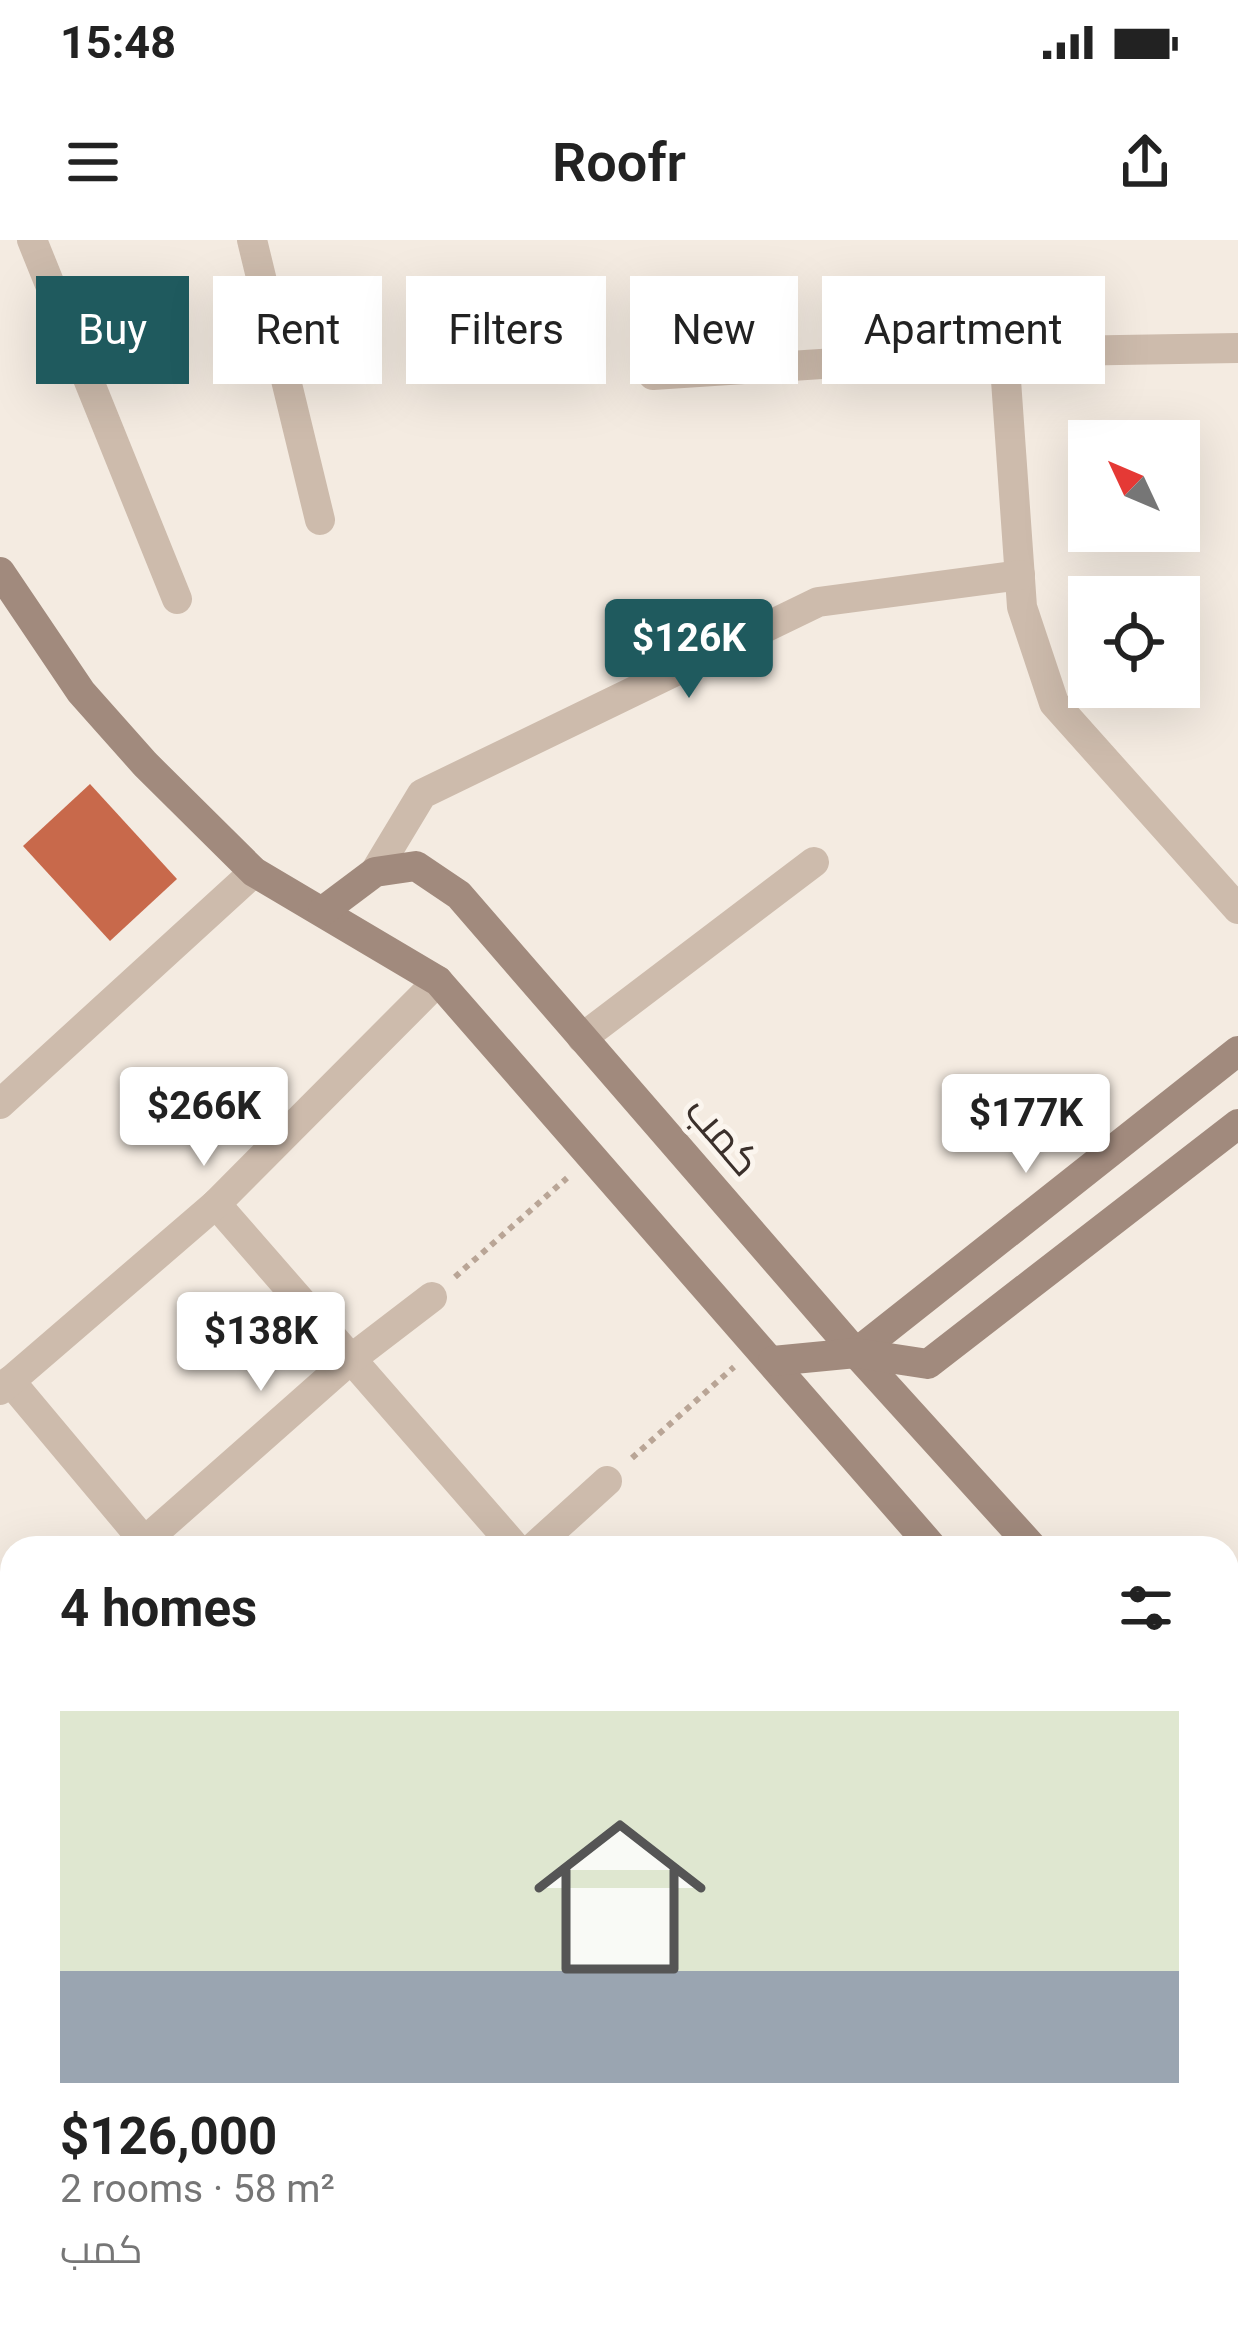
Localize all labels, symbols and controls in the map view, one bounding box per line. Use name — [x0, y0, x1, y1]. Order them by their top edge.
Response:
text: 15:48 — [60, 16, 176, 69]
icon: menu — [60, 129, 126, 195]
icon: share — [1112, 129, 1178, 195]
text: Roofr — [552, 131, 686, 194]
chip: Buy — [36, 276, 189, 384]
chip: Rent — [213, 276, 382, 384]
chip: Filters — [406, 276, 606, 384]
chip: New — [630, 276, 798, 384]
chip: Apartment — [822, 276, 1105, 384]
north arrow — [1068, 420, 1200, 552]
map controls — [1068, 420, 1200, 708]
button: locate — [1068, 576, 1200, 708]
pin: $126K — [605, 599, 773, 701]
text: $126K — [632, 615, 746, 661]
pin: $266K — [120, 1067, 288, 1169]
pin: $177K — [942, 1074, 1110, 1176]
text: $266K — [147, 1083, 261, 1129]
street label: کمب — [675, 1086, 771, 1186]
text: $177K — [969, 1090, 1083, 1136]
pin: $138K — [177, 1292, 345, 1394]
text: $138K — [204, 1308, 318, 1354]
icon: filters — [1113, 1575, 1179, 1641]
text: 4 homes — [60, 1579, 257, 1638]
icon: home — [512, 1789, 728, 2005]
text: $126,000 — [60, 2107, 277, 2166]
text: 2 rooms · 58 m² — [60, 2166, 335, 2212]
text: کمب — [60, 2227, 143, 2273]

